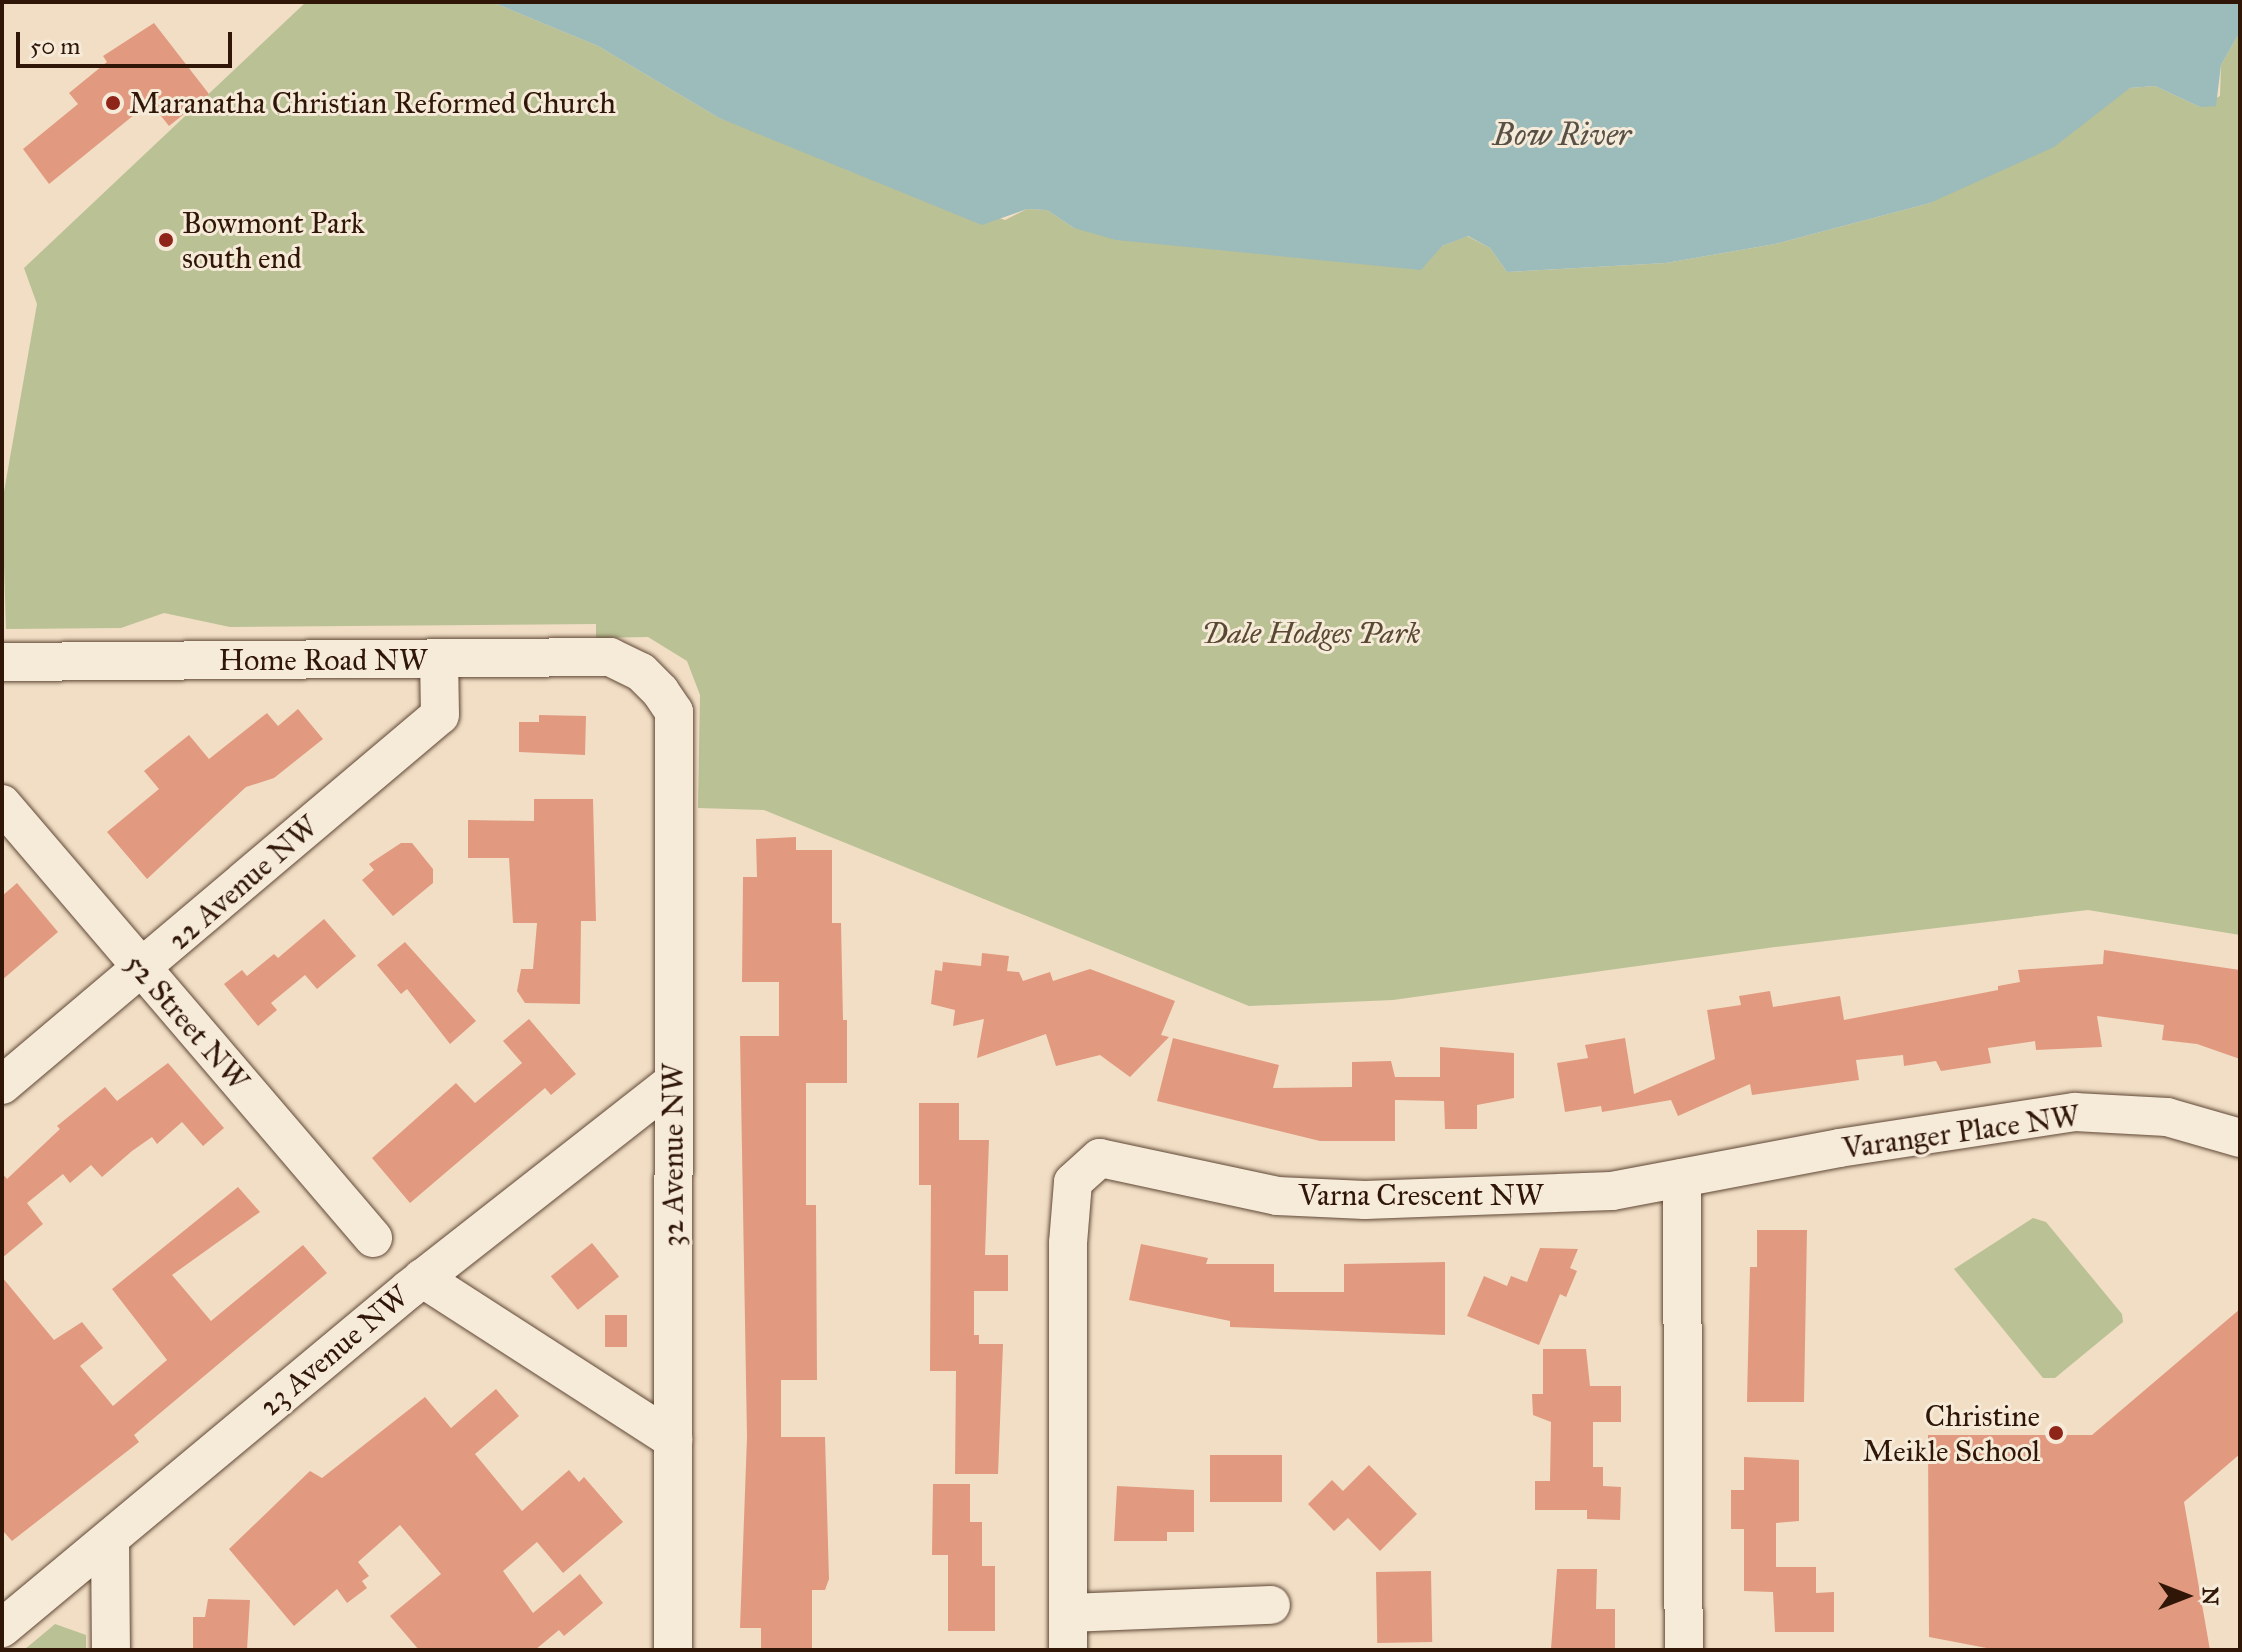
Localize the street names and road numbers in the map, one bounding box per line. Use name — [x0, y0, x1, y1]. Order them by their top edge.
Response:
street label: Home Road NW — [218, 642, 428, 678]
street label: 22 Avenue NW — [161, 808, 325, 958]
street label: 52 Street NW — [118, 946, 256, 1098]
street label: 32 Avenue NW — [655, 1063, 691, 1247]
street label: Varanger Place NW — [1840, 1098, 2082, 1166]
street label: Varna Crescent NW — [1298, 1177, 1544, 1213]
street label: 23 Avenue NW — [252, 1278, 416, 1424]

